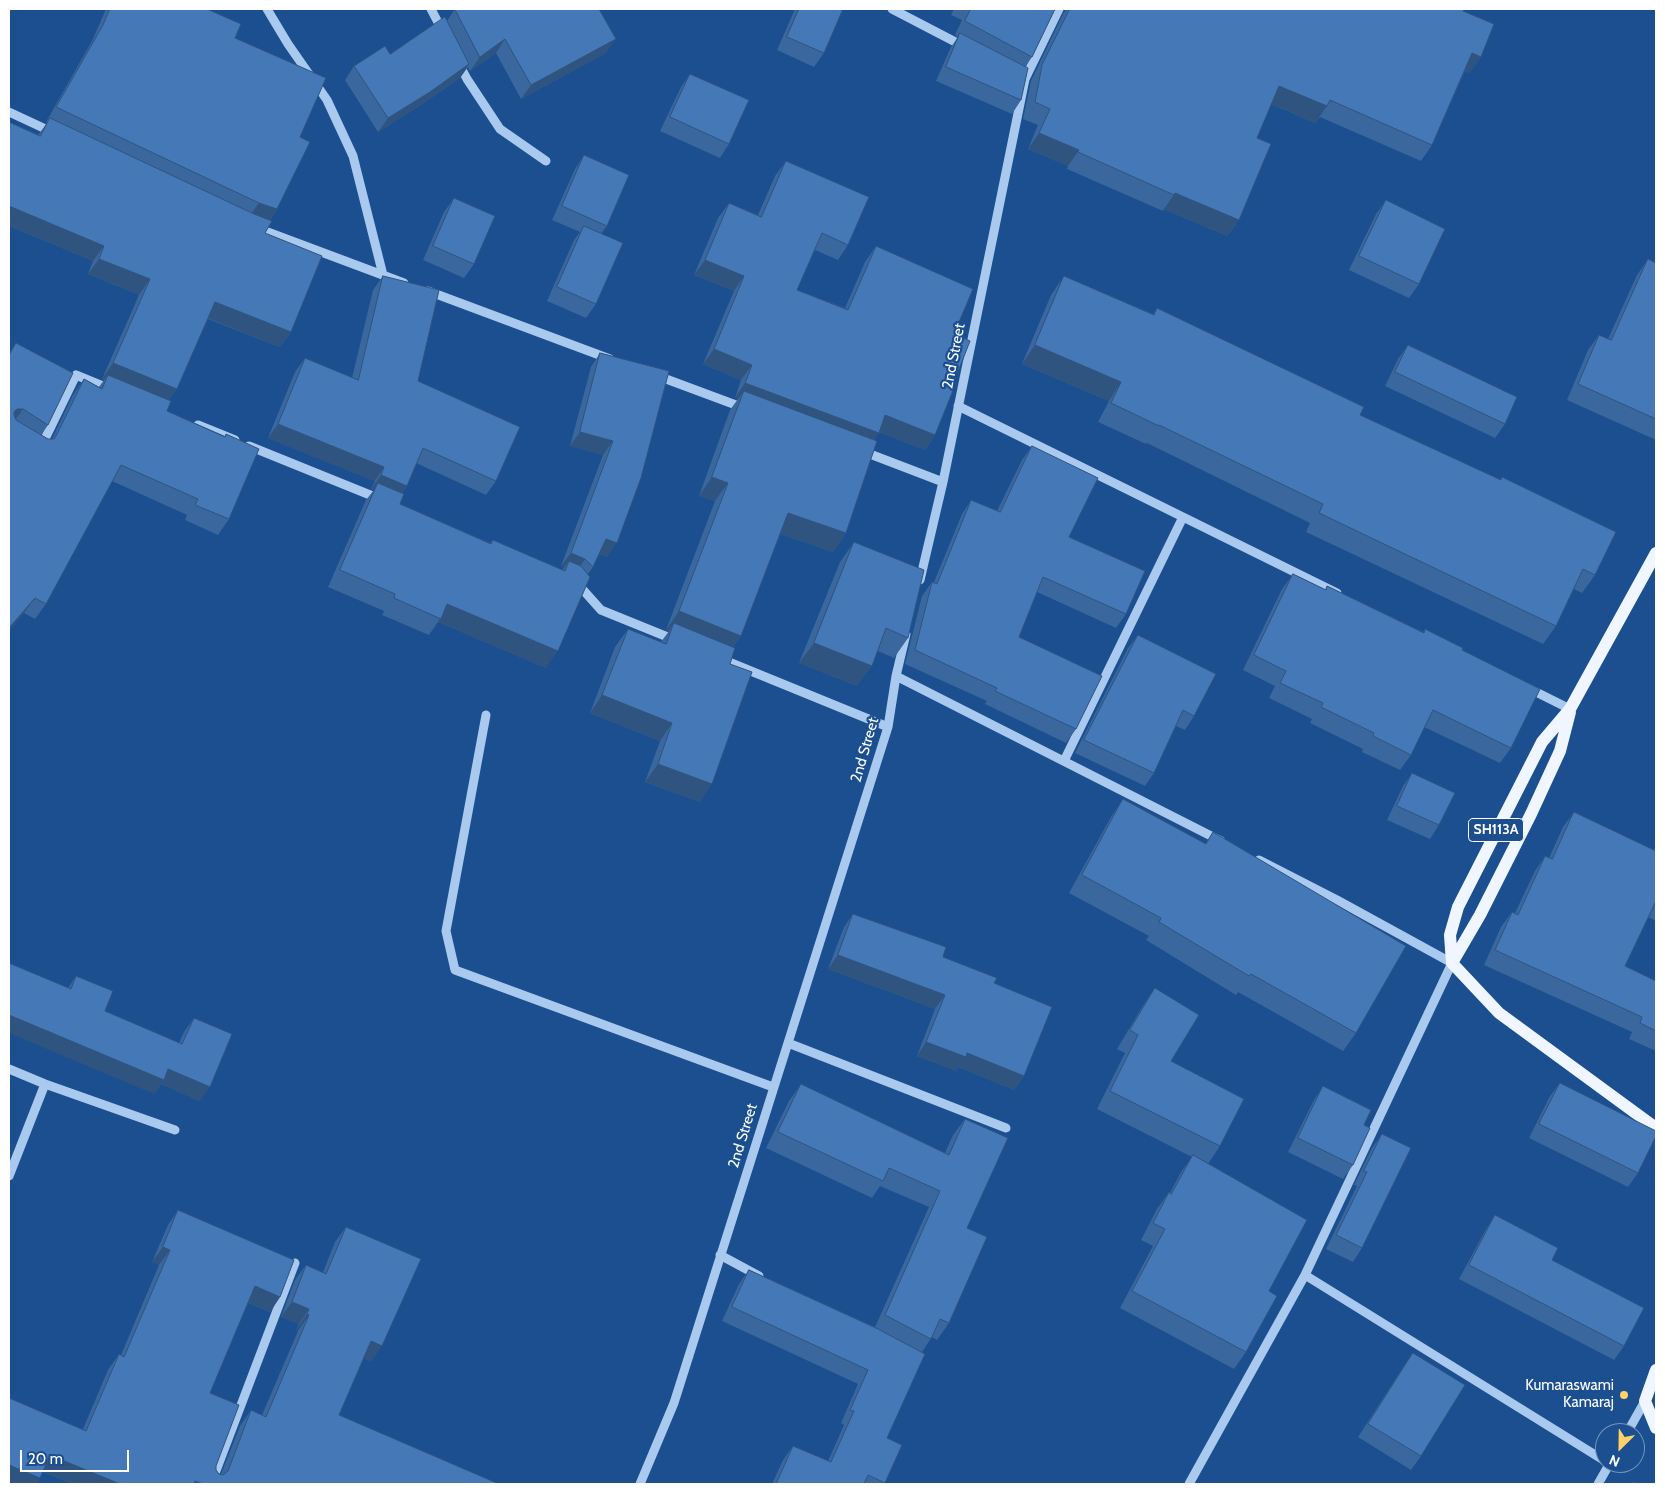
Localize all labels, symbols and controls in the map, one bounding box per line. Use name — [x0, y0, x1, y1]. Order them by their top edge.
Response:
street label: 2nd Street — [939, 322, 969, 390]
street label: 2nd Street — [847, 716, 883, 784]
road number: SH113A — [1468, 818, 1524, 842]
street label: 2nd Street — [725, 1102, 761, 1170]
place label: Kumaraswami Kamaraj — [1525, 1377, 1614, 1412]
marker: Kumaraswami Kamaraj — [1618, 1389, 1630, 1401]
north arrow — [1595, 1423, 1645, 1473]
scale bar — [22, 1440, 131, 1472]
text: 20 m — [28, 1450, 63, 1468]
text: N — [1606, 1451, 1623, 1471]

